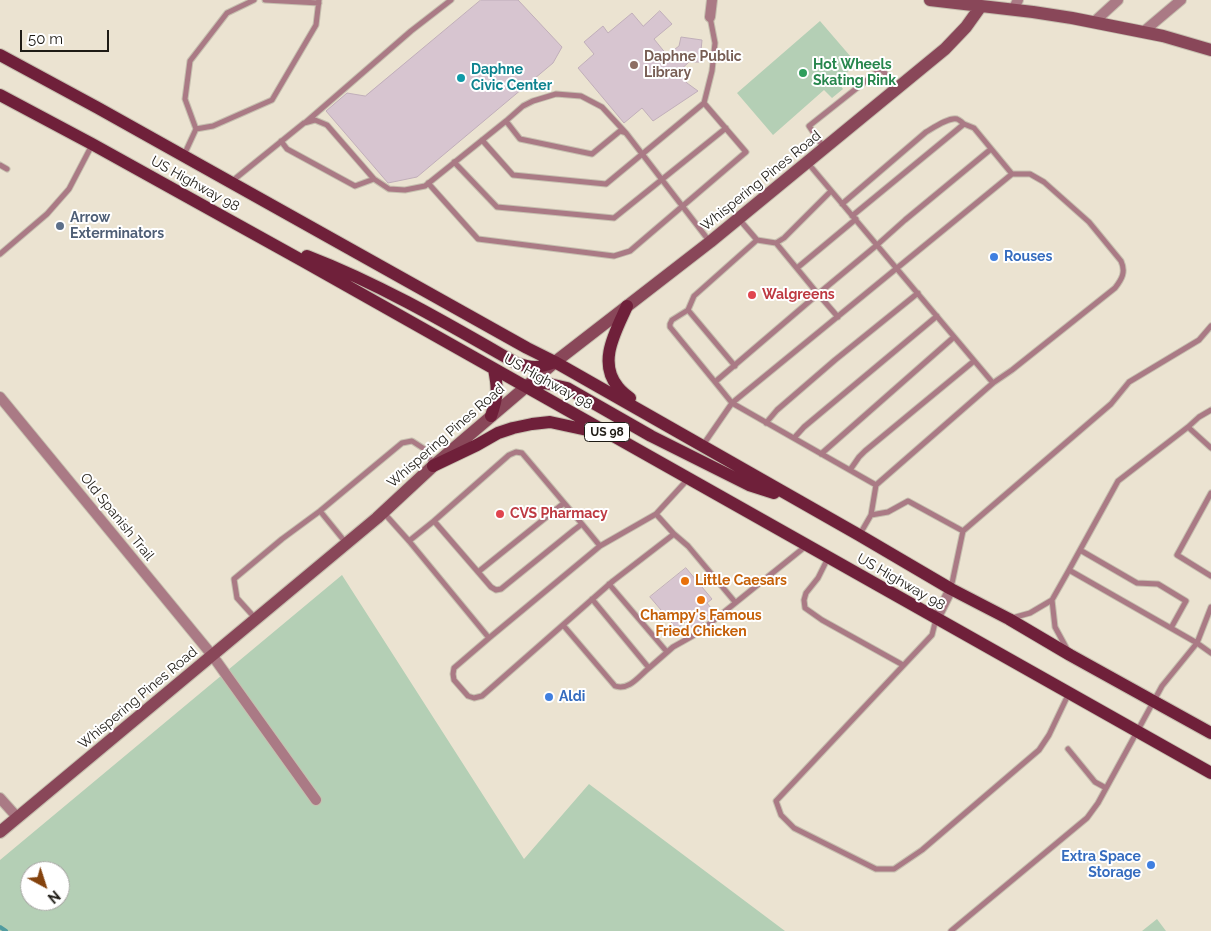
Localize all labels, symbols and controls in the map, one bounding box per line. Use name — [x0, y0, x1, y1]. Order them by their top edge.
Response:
scale bar — [22, 20, 111, 52]
text: 50 m — [28, 30, 63, 48]
place label: Daphne Public Library — [644, 49, 742, 82]
place label: Hot Wheels Skating Rink — [813, 57, 896, 90]
marker: Daphne Public Library — [628, 59, 640, 71]
place label: Daphne Civic Center — [471, 62, 552, 94]
marker: Hot Wheels Skating Rink — [797, 67, 809, 79]
marker: Daphne Civic Center — [455, 72, 467, 84]
street label: Whispering Pines Road — [697, 127, 825, 235]
street label: US Highway 98 — [148, 153, 242, 215]
place label: Arrow Exterminators — [70, 210, 164, 242]
marker: Arrow Exterminators — [54, 220, 66, 232]
place label: Rouses — [1004, 249, 1052, 265]
marker: Rouses — [988, 251, 1000, 263]
place label: Walgreens — [762, 287, 835, 303]
marker: Walgreens — [746, 289, 758, 301]
street label: US Highway 98 — [501, 351, 595, 413]
street label: Whispering Pines Road — [384, 380, 508, 492]
road number: US 98 — [584, 422, 630, 442]
street label: Old Spanish Trail — [77, 470, 157, 564]
place label: CVS Pharmacy — [510, 506, 608, 522]
marker: CVS Pharmacy — [494, 508, 506, 520]
street label: US Highway 98 — [854, 550, 948, 614]
place label: Little Caesars — [695, 573, 787, 589]
marker: Little Caesars — [679, 575, 691, 587]
marker: Champy's Famous Fried Chicken — [695, 594, 707, 606]
place label: Champy's Famous Fried Chicken — [640, 608, 762, 640]
street label: Whispering Pines Road — [75, 643, 201, 753]
place label: Aldi — [559, 689, 585, 705]
marker: Aldi — [543, 691, 555, 703]
place label: Extra Space Storage — [1061, 849, 1141, 882]
marker: Extra Space Storage — [1145, 859, 1157, 871]
north arrow — [20, 861, 70, 911]
text: N — [45, 887, 63, 906]

